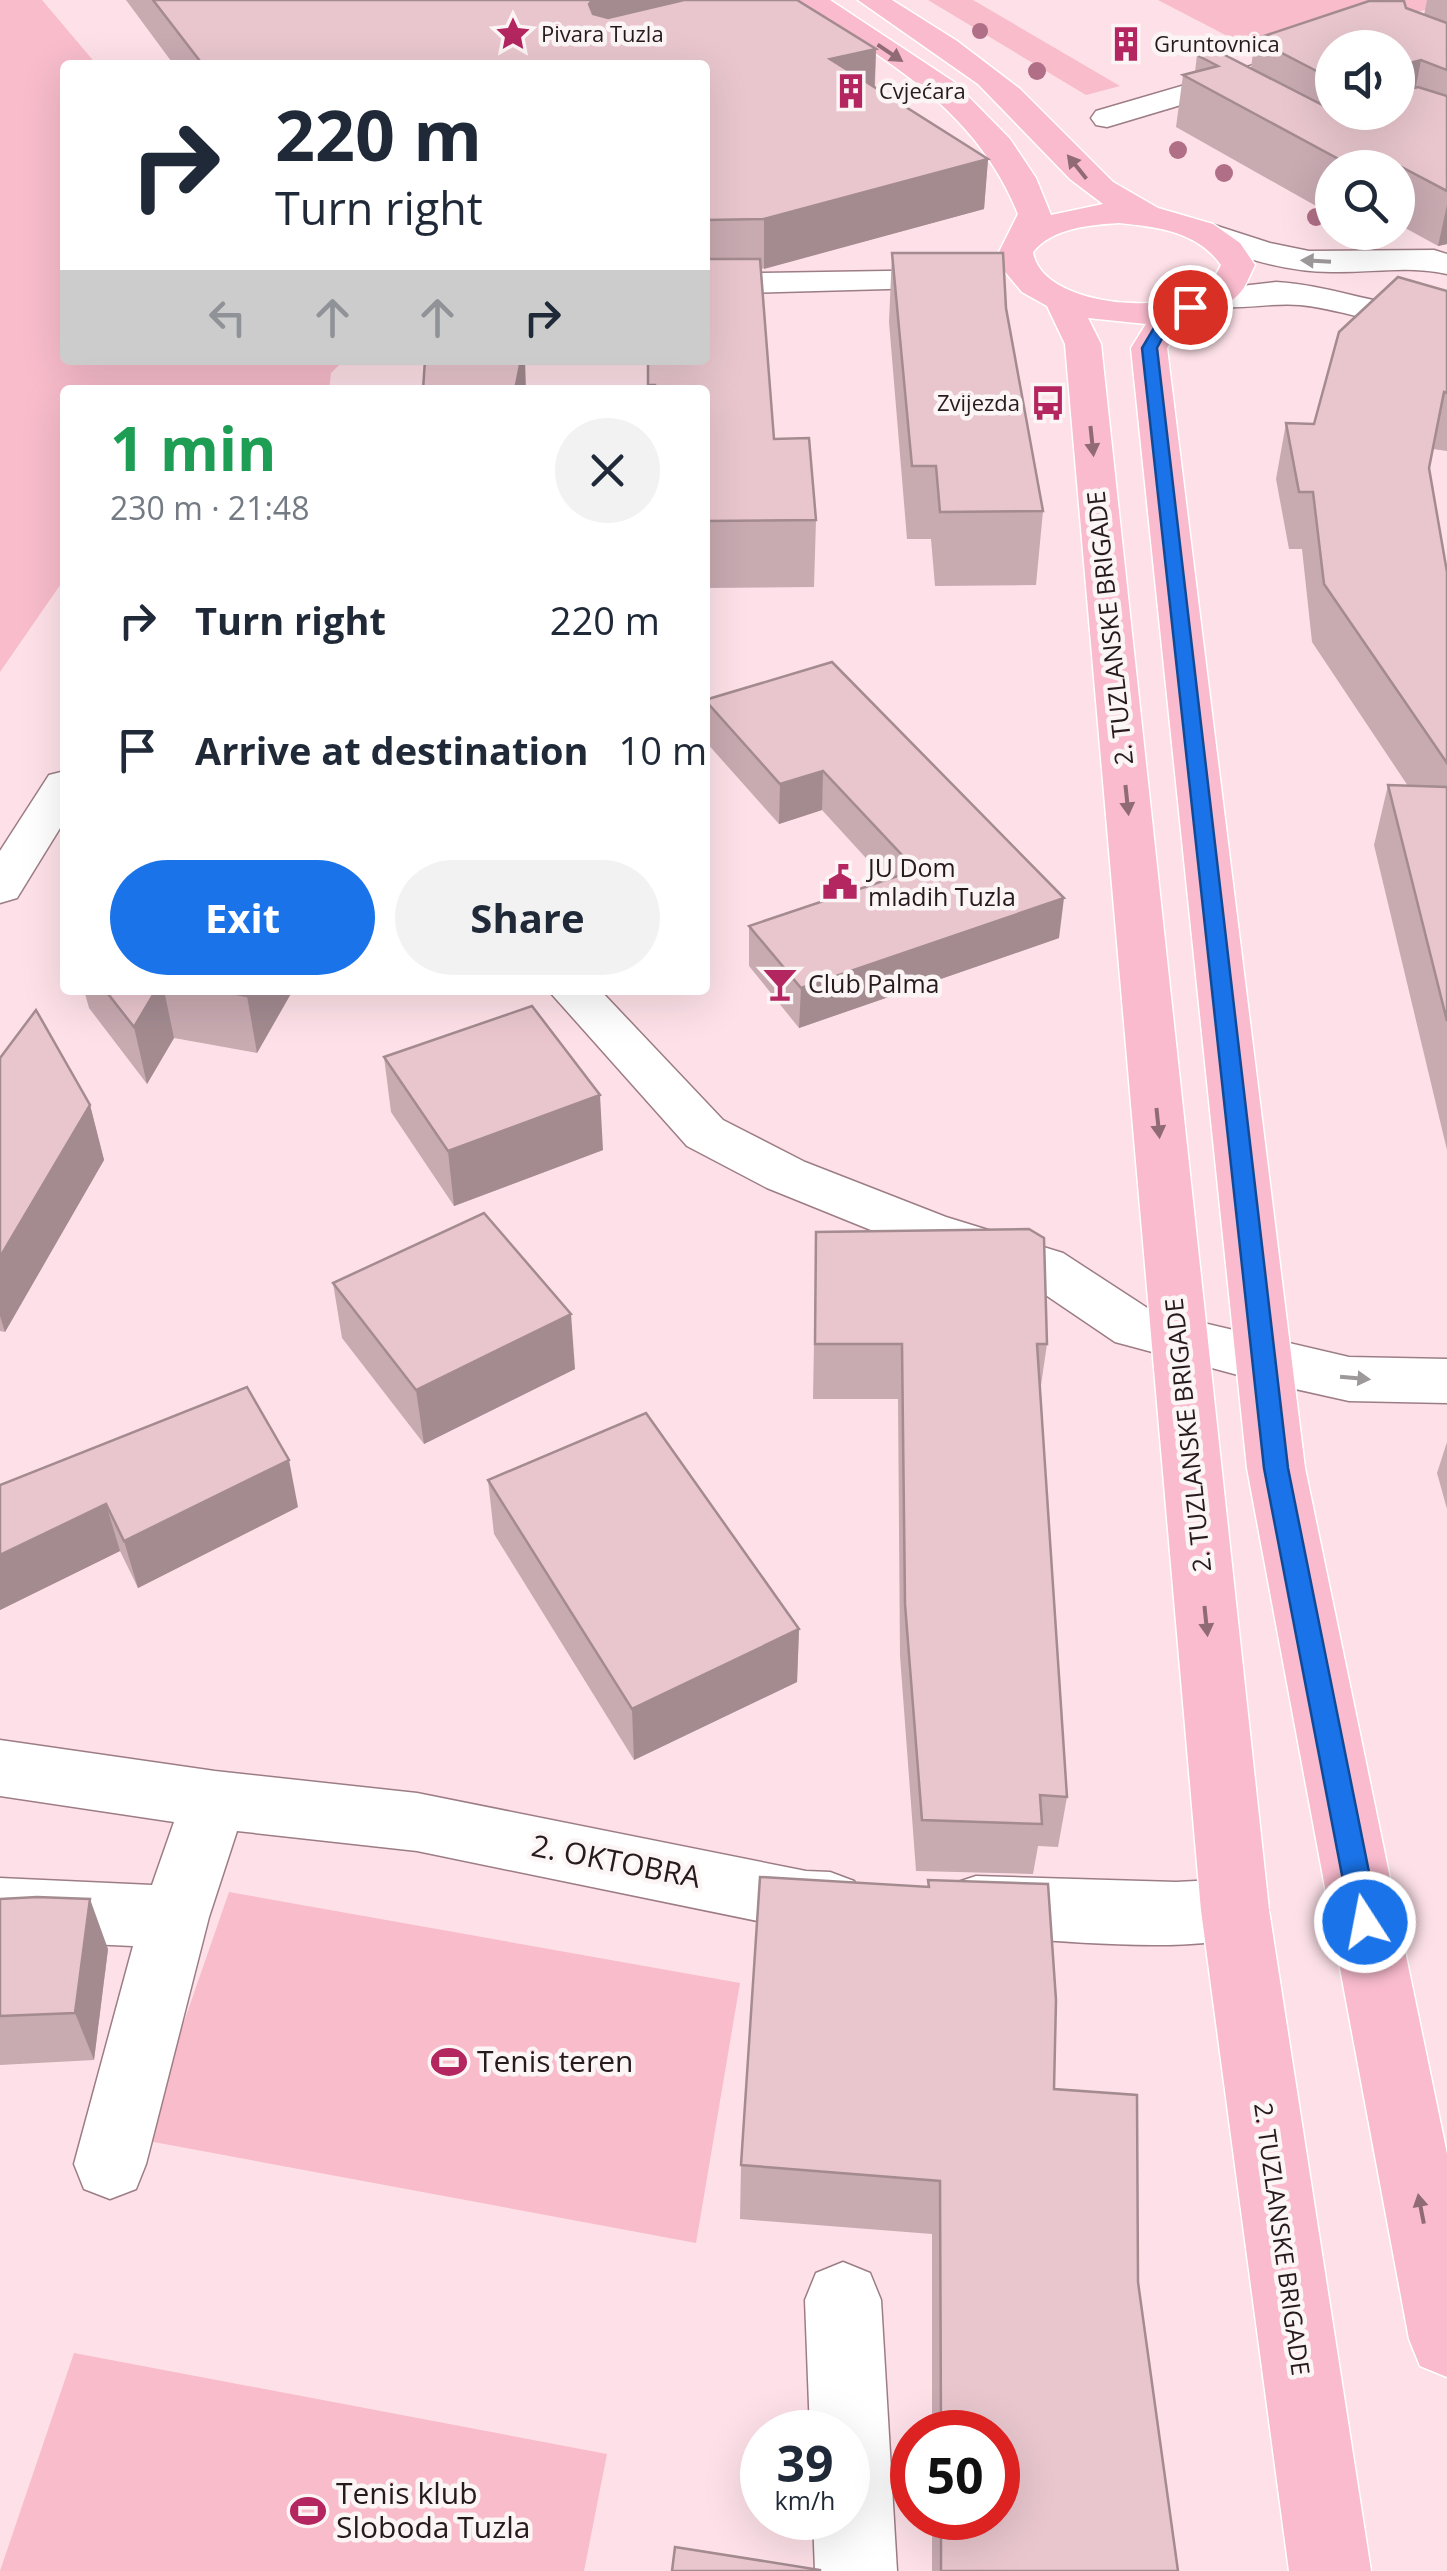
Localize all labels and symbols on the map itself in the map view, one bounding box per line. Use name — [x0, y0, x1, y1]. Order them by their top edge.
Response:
place icon: Pivara Tuzla — [494, 15, 532, 53]
place label: Pivara Tuzla — [541, 18, 664, 48]
building icon: Gruntovnica — [1107, 25, 1145, 63]
place label: Gruntovnica — [1154, 28, 1280, 58]
one-way arrow — [877, 43, 904, 61]
building icon: Cvjećara — [832, 72, 870, 110]
place label: Cvjećara — [879, 75, 966, 105]
one-way arrow — [1067, 154, 1088, 179]
one-way arrow — [1299, 253, 1331, 269]
pin — [1148, 265, 1233, 350]
bus stop icon: Zvijezda — [1029, 384, 1067, 422]
place label: Zvijezda — [937, 387, 1020, 417]
one-way arrow — [1084, 426, 1100, 458]
street label: 2. TUZLANSKE BRIGADE — [1078, 489, 1140, 767]
one-way arrow — [1119, 784, 1135, 816]
place label: JU Dom mladih Tuzla — [866, 850, 1016, 913]
public building icon: JU Dom mladih Tuzla — [821, 863, 859, 901]
bar icon: Club Palma — [761, 965, 799, 1003]
place label: Club Palma — [808, 966, 939, 1000]
one-way arrow — [1150, 1108, 1166, 1140]
street label: 2. TUZLANSKE BRIGADE — [1156, 1296, 1218, 1574]
one-way arrow — [1339, 1370, 1371, 1386]
one-way arrow — [1199, 1605, 1215, 1637]
street label: 2. OKTOBRA — [528, 1824, 704, 1897]
position arrow — [1313, 1870, 1417, 1974]
place label: Tenis teren — [477, 2040, 633, 2081]
sports icon: Tenis teren — [430, 2043, 468, 2081]
street label: 2. TUZLANSKE BRIGADE — [1247, 2100, 1319, 2378]
one-way arrow — [1413, 2193, 1429, 2224]
speed limit sign: 50 — [890, 2410, 1020, 2540]
place label: Tenis klub Sloboda Tuzla — [336, 2472, 531, 2547]
sports icon: Tenis klub Sloboda Tuzla — [289, 2492, 327, 2530]

